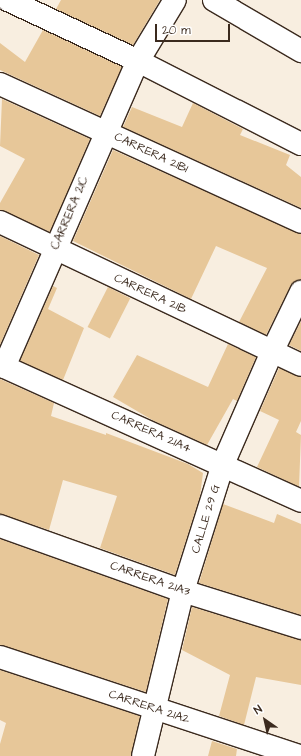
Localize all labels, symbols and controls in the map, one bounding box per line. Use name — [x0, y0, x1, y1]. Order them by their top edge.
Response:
scale bar — [157, 16, 232, 42]
text: 20 m — [162, 22, 191, 39]
street label: CARRERA 21B1 — [112, 130, 190, 176]
street label: CARRERA 21C — [48, 174, 92, 252]
street label: CARRERA 21B — [111, 271, 189, 317]
street label: CARRERA 21A4 — [109, 408, 193, 456]
street label: CALLE 29 G — [189, 483, 223, 555]
street label: CARRERA 21A3 — [108, 559, 192, 599]
street label: CARRERA 21A2 — [107, 687, 191, 727]
north arrow — [245, 700, 285, 740]
text: N — [251, 701, 265, 718]

